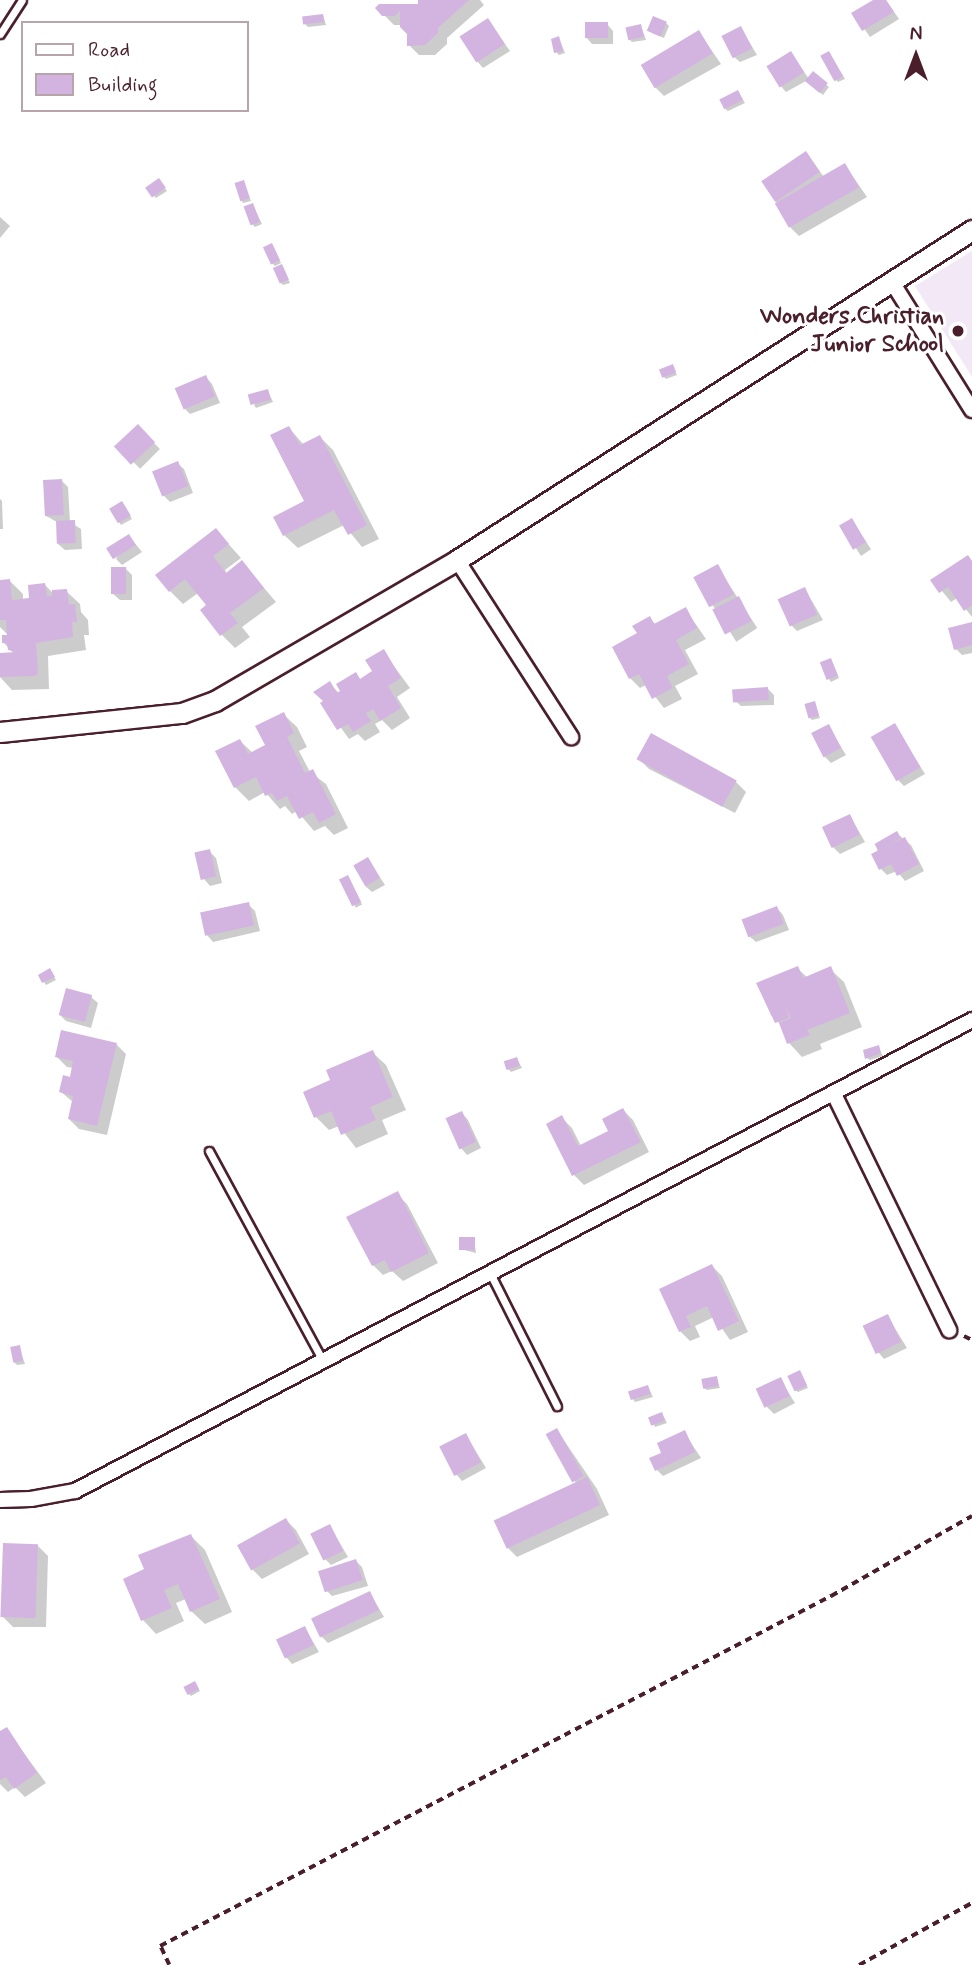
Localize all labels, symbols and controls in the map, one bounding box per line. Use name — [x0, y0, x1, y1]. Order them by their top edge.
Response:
legend — [21, 21, 248, 112]
north arrow — [881, 21, 951, 91]
text: N — [910, 22, 922, 47]
text: Road — [88, 36, 130, 64]
text: Building — [88, 71, 158, 99]
place label: Wonders Christian Junior School — [756, 303, 944, 359]
marker: Wonders Christian Junior School — [950, 323, 966, 339]

